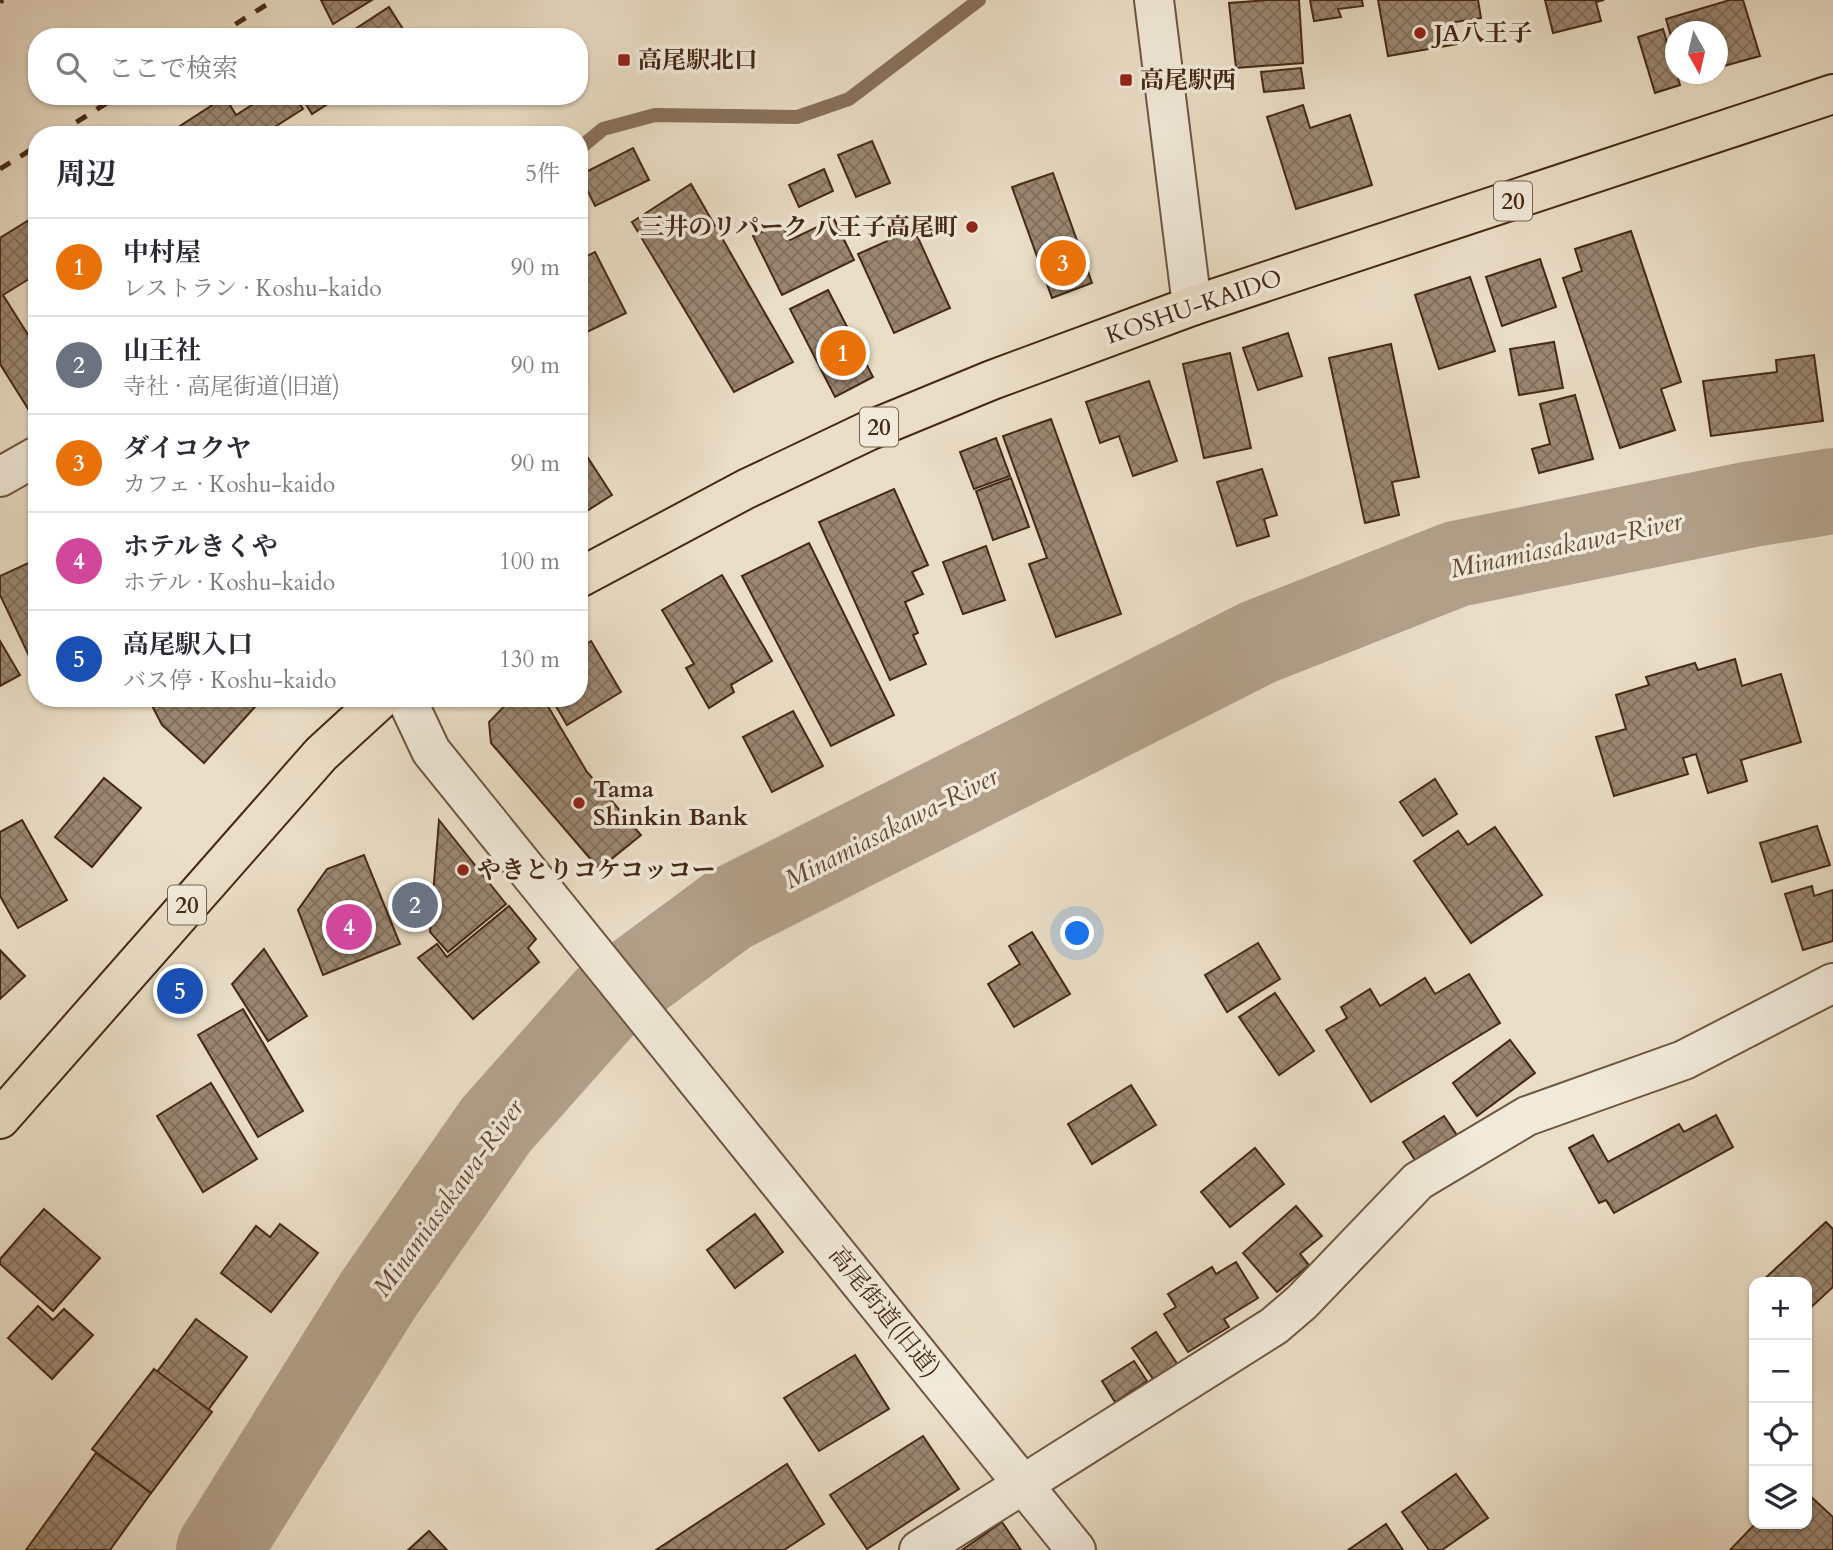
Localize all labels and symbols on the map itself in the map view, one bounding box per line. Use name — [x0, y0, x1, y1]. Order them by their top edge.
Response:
place label: JA八王子 — [1431, 17, 1532, 50]
north arrow — [1665, 21, 1728, 84]
marker: JA八王子 — [1412, 25, 1428, 41]
place label: 高尾駅北口 — [638, 44, 758, 77]
marker: 高尾駅北口 — [616, 52, 632, 68]
place label: 高尾駅西 — [1140, 64, 1236, 97]
marker: 高尾駅西 — [1118, 72, 1134, 88]
road number: 20 — [1494, 182, 1532, 220]
place label: 三井のリパーク 八王子高尾町 — [640, 211, 958, 244]
marker: 三井のリパーク 八王子高尾町 — [964, 219, 980, 235]
pin: 3 — [1040, 237, 1086, 289]
street label: KOSHU-KAIDO — [1101, 261, 1287, 353]
pin: 1 — [820, 327, 866, 379]
road number: 20 — [860, 408, 898, 446]
water label: Minamiasakawa-River — [1447, 503, 1687, 587]
water label: Minamiasakawa-River — [778, 758, 1006, 897]
place label: Tama Shinkin Bank — [593, 773, 748, 834]
marker: Tama Shinkin Bank — [571, 795, 587, 811]
place label: やきとりコケコッコー — [477, 854, 716, 887]
marker: やきとりコケコッコー — [455, 862, 471, 878]
pin: 2 — [392, 879, 438, 931]
road number: 20 — [168, 885, 206, 924]
pin: 4 — [326, 901, 372, 953]
your location — [1060, 916, 1094, 950]
pin: 5 — [157, 965, 203, 1017]
water label: Minamiasakawa-River — [364, 1091, 532, 1304]
street label: 高尾街道(旧道) — [821, 1240, 947, 1384]

